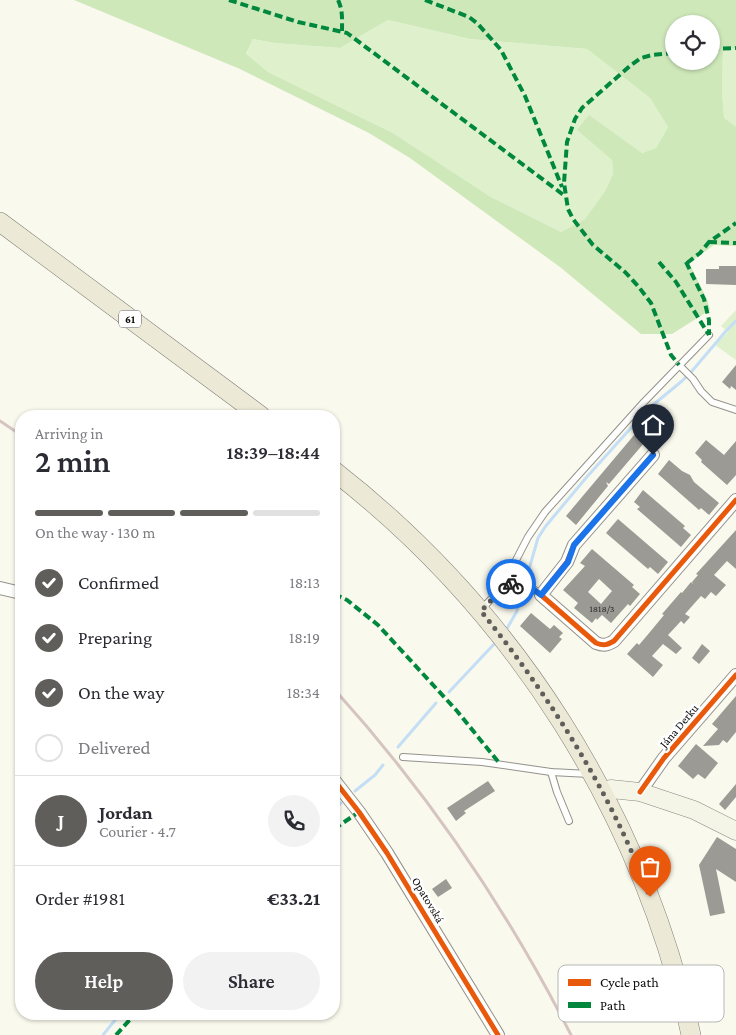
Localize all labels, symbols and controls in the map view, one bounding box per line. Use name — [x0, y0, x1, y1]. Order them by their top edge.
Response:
map controls — [665, 15, 720, 70]
button: locate — [665, 15, 720, 70]
road number: 61 — [119, 310, 141, 328]
pin — [632, 404, 674, 455]
icon: home — [639, 411, 667, 439]
text: Arriving in — [35, 425, 103, 442]
text: 18:39–18:44 — [226, 442, 320, 463]
text: 2 min — [35, 443, 110, 479]
text: On the way · 130 m — [35, 524, 155, 541]
courier — [486, 559, 536, 609]
icon: check — [35, 569, 63, 597]
icon: bike — [497, 570, 525, 598]
text: Confirmed — [78, 572, 159, 593]
text: 18:13 — [290, 574, 320, 591]
house number: 1818/3 — [589, 603, 615, 614]
icon: check — [35, 624, 63, 652]
text: Preparing — [78, 627, 152, 648]
text: 18:19 — [289, 629, 320, 646]
icon: check — [35, 679, 63, 707]
text: On the way — [78, 682, 164, 703]
text: 18:34 — [287, 684, 320, 701]
street label: Jána Derku — [656, 701, 702, 752]
text: Delivered — [78, 737, 151, 758]
button: phone — [268, 795, 320, 847]
text: Jordan — [99, 802, 153, 823]
text: J — [58, 810, 64, 831]
text: Courier · 4.7 — [99, 823, 176, 840]
pin — [629, 846, 671, 897]
icon: bag — [636, 853, 664, 881]
street label: Opatovská — [409, 874, 447, 926]
text: Order #1981 — [35, 888, 125, 909]
text: €33.21 — [267, 888, 320, 909]
button: Help — [35, 952, 173, 1010]
button: Share — [183, 952, 320, 1010]
legend — [558, 965, 724, 1022]
text: Cycle path — [600, 974, 659, 990]
text: Path — [600, 997, 626, 1013]

